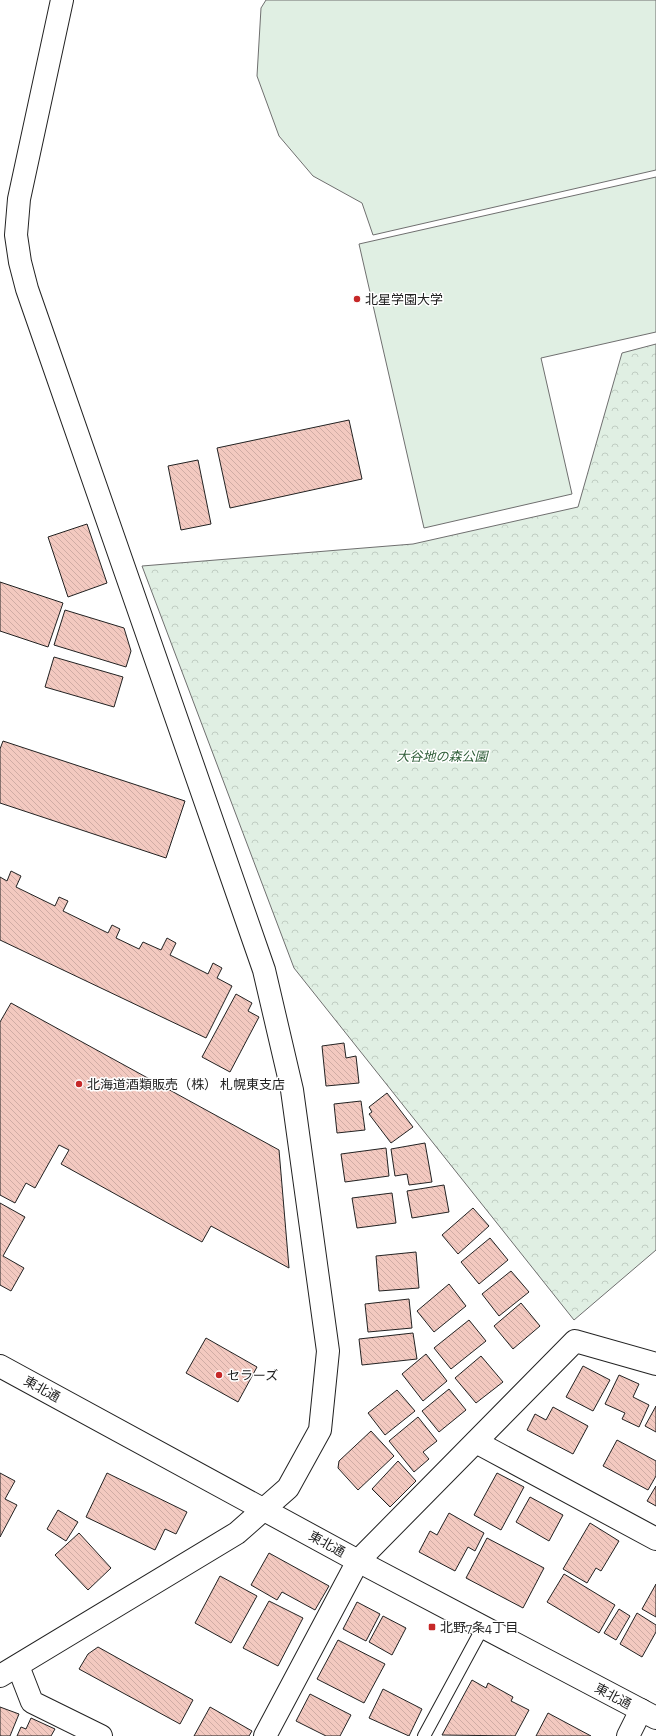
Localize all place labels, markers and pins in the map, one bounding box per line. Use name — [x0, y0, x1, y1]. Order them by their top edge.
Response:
place label: 北星学園大学 — [365, 292, 443, 307]
marker: 北星学園大学 — [352, 294, 362, 304]
place label: 北海道酒類販売（株） 札幌東支店 — [87, 1077, 285, 1092]
marker: 北海道酒類販売（株） 札幌東支店 — [74, 1079, 84, 1089]
place label: セラーズ — [227, 1368, 278, 1383]
marker: セラーズ — [214, 1370, 224, 1380]
place label: 北野7条4丁目 — [440, 1620, 518, 1635]
marker: 北野7条4丁目 — [427, 1622, 437, 1632]

